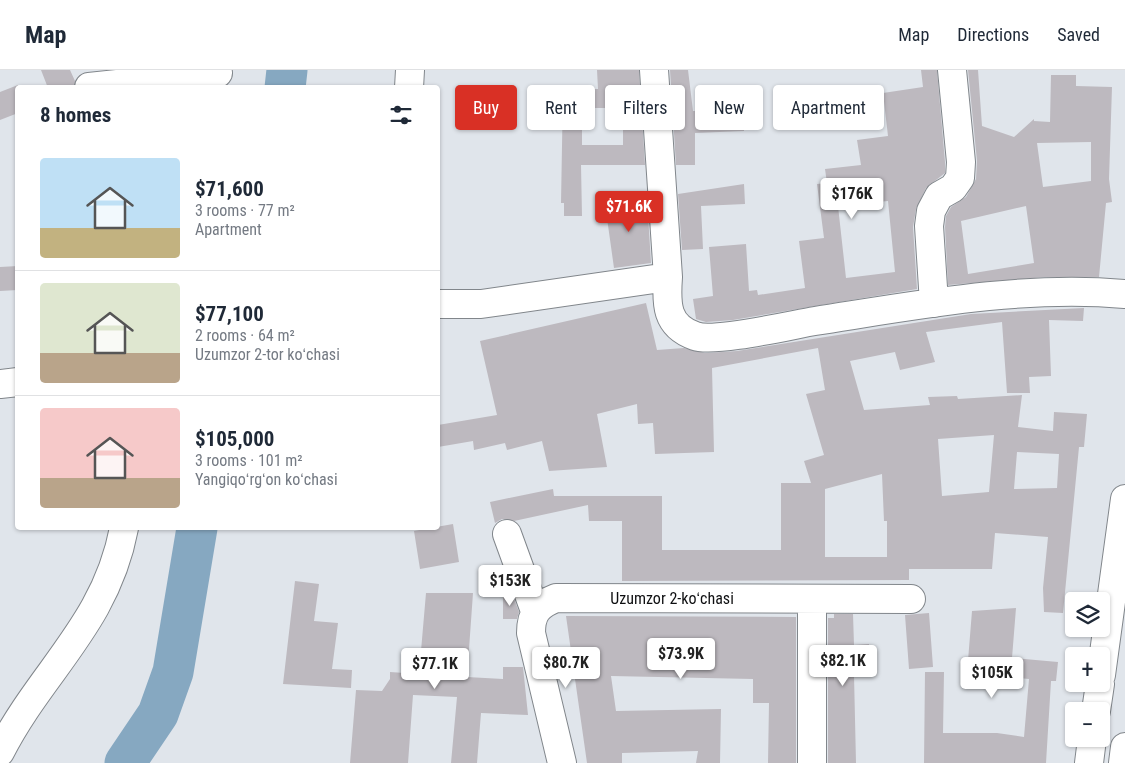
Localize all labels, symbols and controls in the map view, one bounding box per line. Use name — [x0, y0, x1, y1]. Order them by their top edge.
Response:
text: Map — [25, 21, 66, 49]
text: Map — [898, 24, 929, 45]
text: Directions — [957, 24, 1029, 45]
text: Saved — [1057, 24, 1100, 45]
chip: Buy — [455, 85, 517, 130]
chip: Rent — [527, 85, 595, 130]
chip: Filters — [605, 85, 685, 130]
chip: New — [695, 85, 763, 130]
chip: Apartment — [773, 85, 884, 130]
icon: filters — [387, 101, 415, 129]
text: 8 homes — [40, 103, 111, 127]
text: $71,600 — [195, 177, 264, 201]
icon: home — [80, 178, 140, 238]
pin: $176K — [817, 178, 887, 220]
text: $176K — [831, 184, 873, 203]
pin: $71.6K — [588, 190, 670, 233]
text: $71.6K — [606, 197, 652, 216]
text: 3 rooms · 77 m² — [195, 201, 295, 220]
text: Apartment — [195, 220, 262, 239]
text: $77,100 — [195, 302, 264, 326]
icon: home — [80, 303, 140, 363]
text: 2 rooms · 64 m² — [195, 326, 295, 345]
text: Uzumzor 2-tor koʻchasi — [195, 345, 340, 364]
text: $105,000 — [195, 427, 274, 451]
icon: home — [80, 428, 140, 488]
text: 3 rooms · 101 m² — [195, 451, 303, 470]
text: Yangiqoʻrgʻon koʻchasi — [195, 470, 338, 489]
pin: $153K — [475, 564, 545, 607]
text: $153K — [489, 571, 531, 590]
street label: Uzumzor 2-koʻchasi — [610, 589, 734, 608]
map controls — [1065, 592, 1110, 747]
button: layers — [1065, 592, 1110, 637]
pin: $73.9K — [640, 638, 722, 680]
text: $73.9K — [658, 644, 704, 663]
pin: $82.1K — [802, 644, 884, 687]
pin: $80.7K — [525, 646, 607, 689]
button: + — [1065, 647, 1110, 692]
pin: $77.1K — [394, 648, 476, 690]
text: $82.1K — [820, 651, 866, 670]
text: $80.7K — [543, 653, 589, 672]
text: $77.1K — [412, 654, 458, 673]
pin: $105K — [957, 656, 1027, 699]
text: $105K — [971, 663, 1013, 682]
button: − — [1065, 702, 1110, 747]

